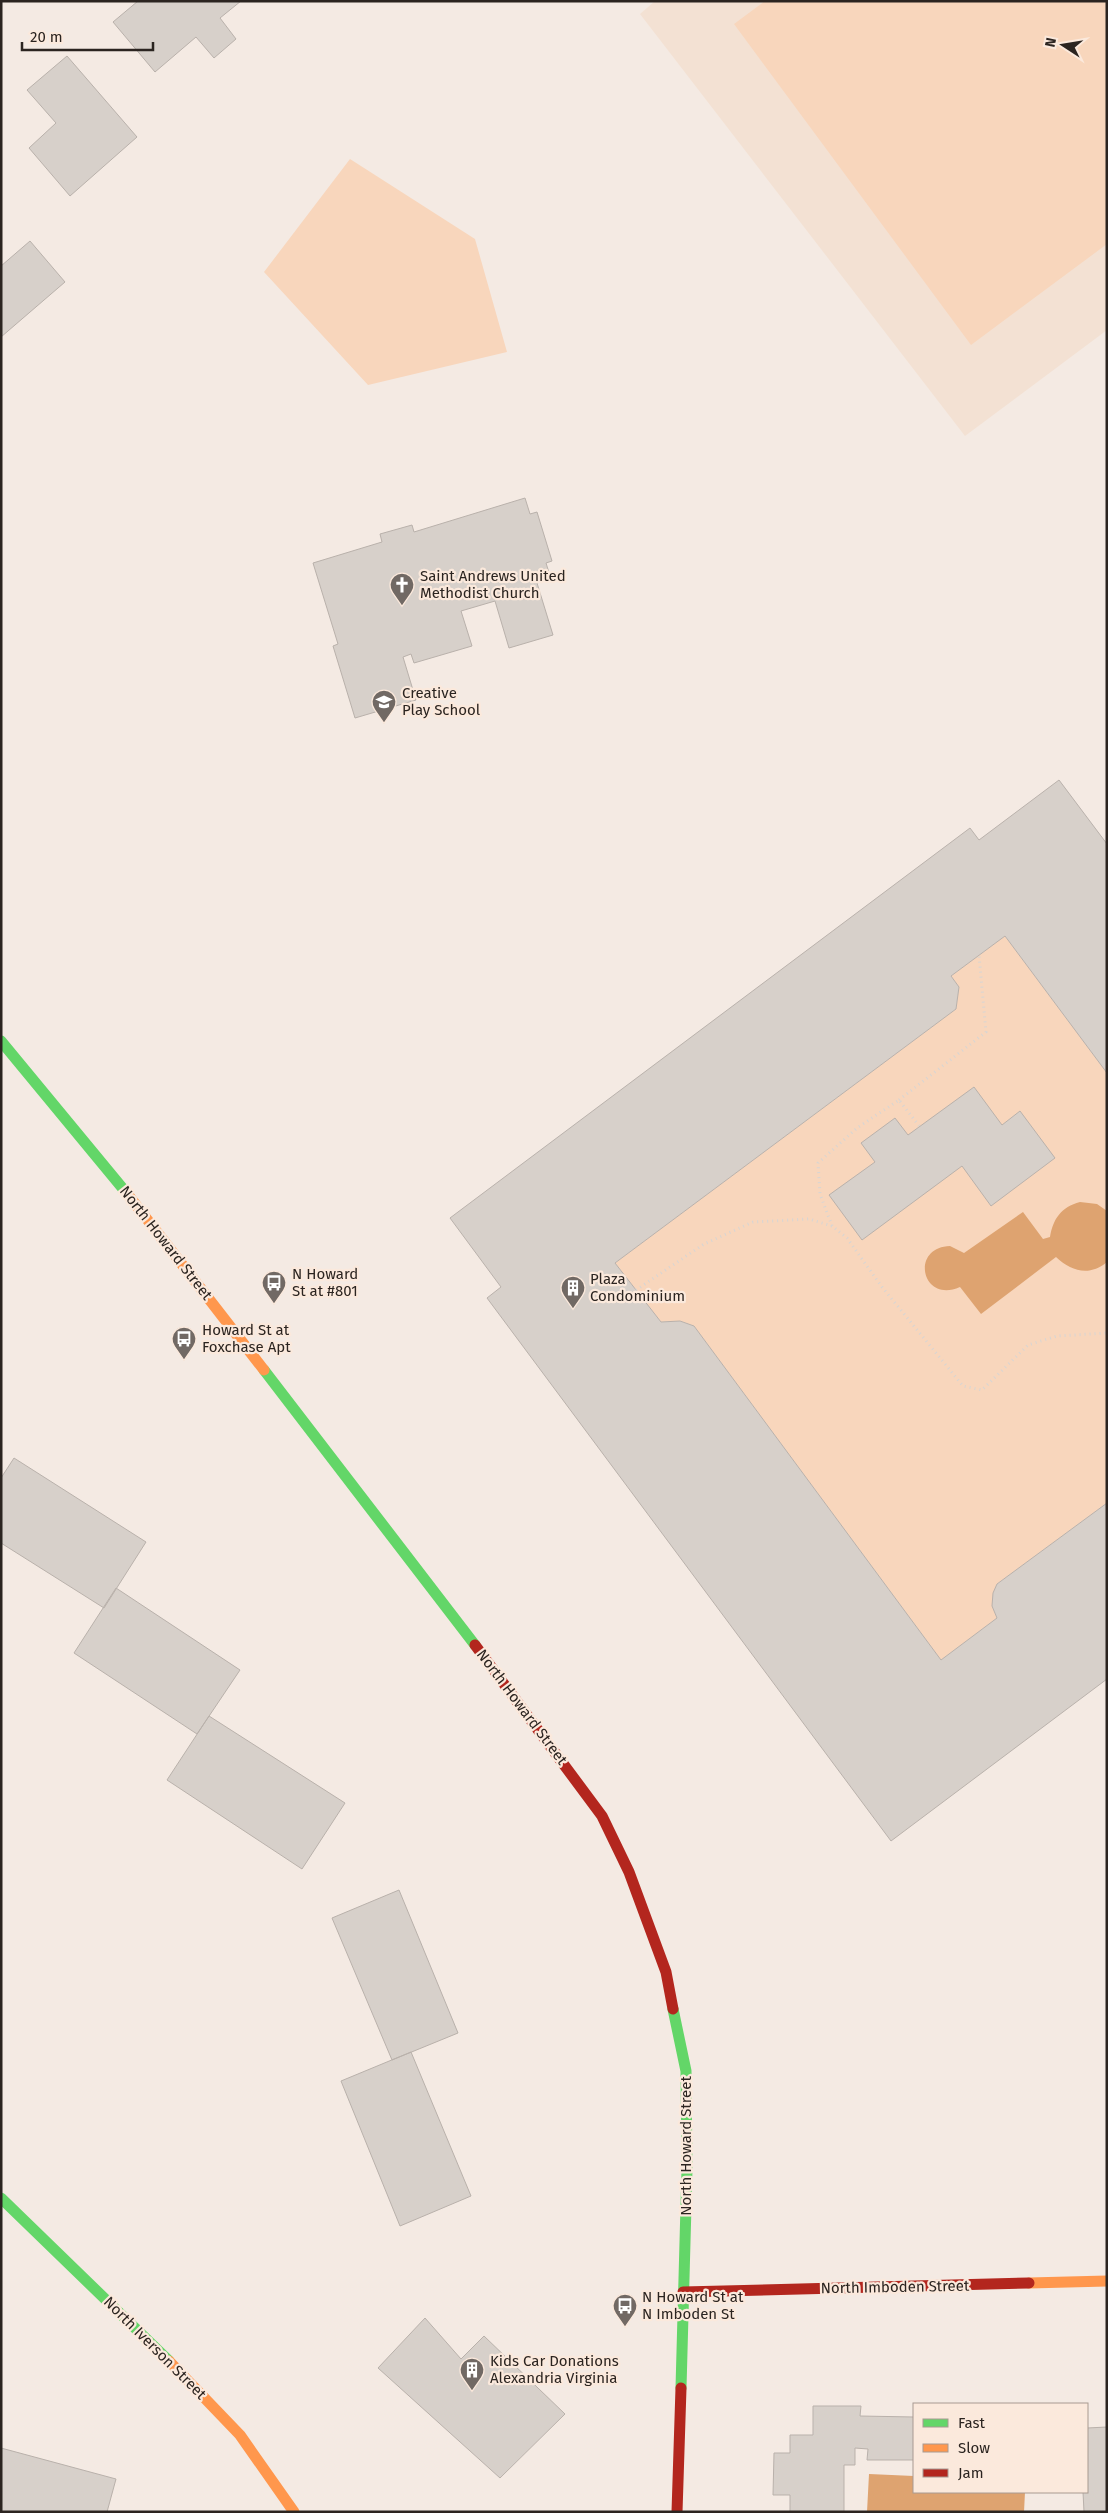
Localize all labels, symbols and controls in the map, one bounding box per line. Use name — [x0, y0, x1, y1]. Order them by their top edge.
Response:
scale bar — [22, 20, 154, 52]
north arrow — [1038, 20, 1088, 70]
text: 20 m — [30, 28, 63, 46]
text: N — [1041, 36, 1060, 49]
place label: Saint Andrews United Methodist Church — [420, 567, 566, 602]
church icon: Saint Andrews United Methodist Church — [389, 572, 415, 606]
place label: Creative Play School — [402, 684, 481, 719]
school or university icon: Creative Play School — [371, 689, 397, 723]
street label: North Howard Street — [116, 1182, 216, 1304]
place label: N Howard St at #801 — [292, 1265, 358, 1300]
bus stop icon: N Howard St at #801 — [261, 1270, 287, 1304]
place label: Plaza Condominium — [590, 1270, 685, 1305]
building icon: Plaza Condominium — [560, 1275, 586, 1309]
place label: Howard St at Foxchase Apt — [202, 1321, 291, 1356]
bus stop icon: Howard St at Foxchase Apt — [171, 1326, 197, 1360]
street label: North Howard Street — [473, 1646, 572, 1769]
street label: North Howard Street — [677, 2076, 695, 2216]
street label: North Imboden Street — [821, 2277, 970, 2297]
place label: N Howard St at N Imboden St — [642, 2288, 744, 2323]
street label: North Iverson Street — [100, 2293, 210, 2403]
bus stop icon: N Howard St at N Imboden St — [612, 2293, 638, 2327]
place label: Kids Car Donations Alexandria Virginia — [490, 2352, 619, 2387]
building icon: Kids Car Donations Alexandria Virginia — [459, 2357, 485, 2391]
legend — [913, 2403, 1088, 2493]
text: Fast — [958, 2414, 985, 2432]
text: Slow — [958, 2439, 990, 2457]
text: Jam — [958, 2464, 984, 2482]

